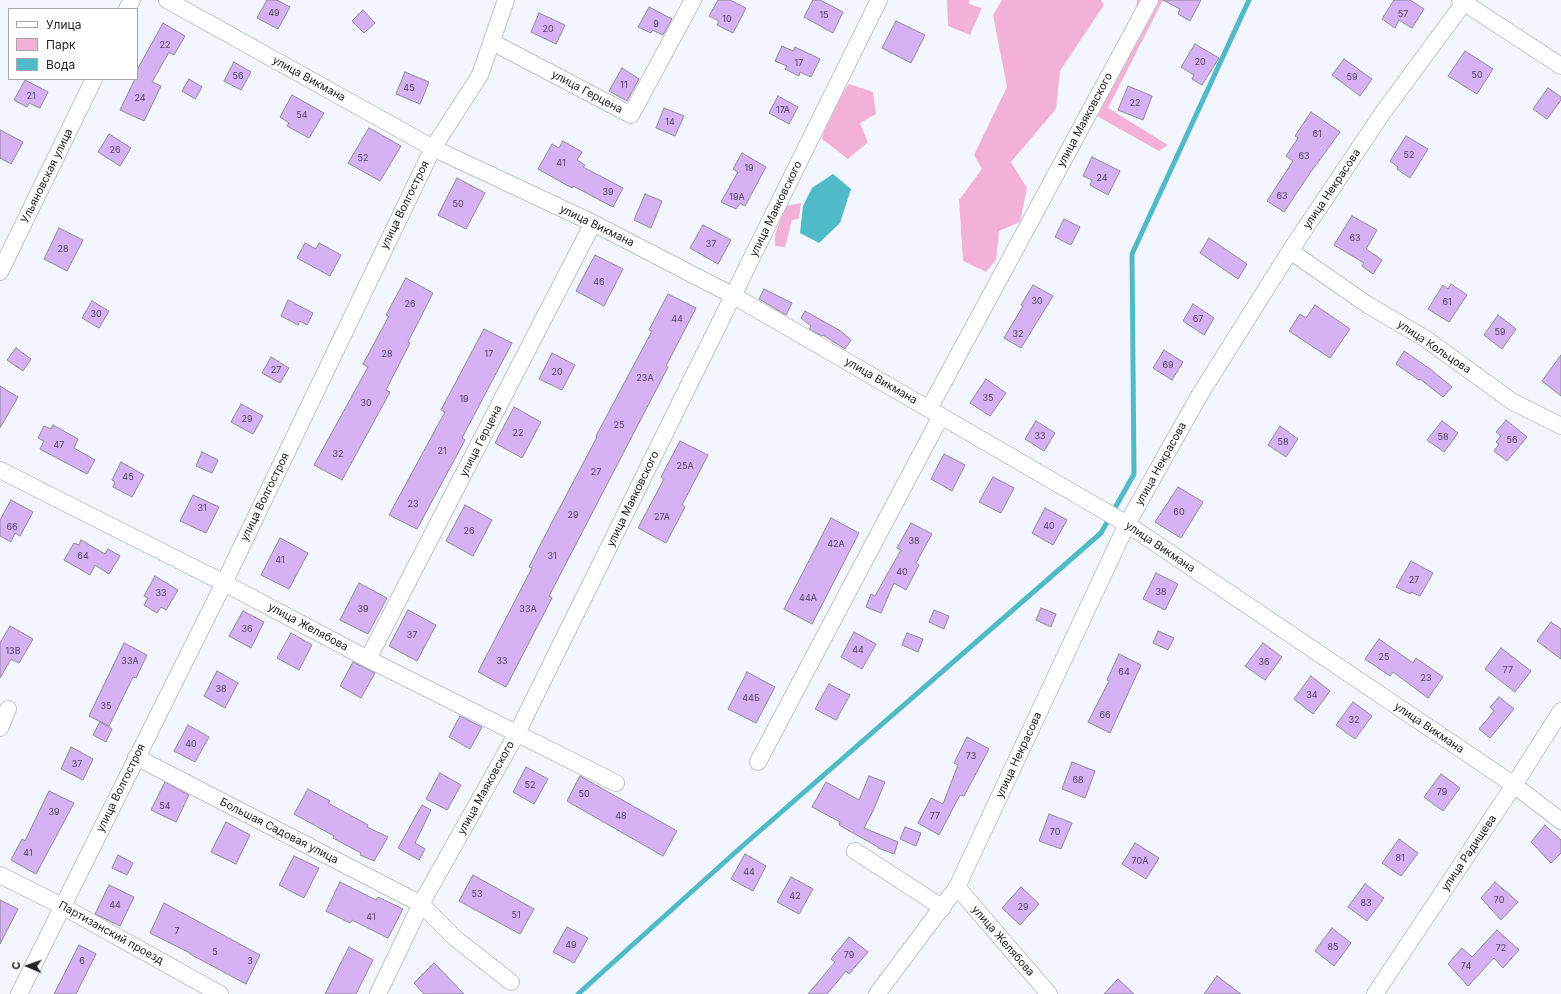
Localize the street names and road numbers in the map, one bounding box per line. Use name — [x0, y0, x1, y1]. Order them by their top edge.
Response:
street label: улица Викмана — [270, 54, 348, 104]
street label: улица Герцена — [549, 68, 625, 116]
street label: улица Маяковского — [1055, 71, 1115, 169]
street label: Ульяновская улица — [18, 127, 76, 225]
street label: улица Некрасова — [1300, 147, 1364, 231]
street label: улица Волгостроя — [378, 159, 432, 251]
street label: улица Маяковского — [747, 159, 805, 259]
street label: улица Викмана — [558, 202, 636, 250]
street label: улица Кольцова — [1395, 318, 1473, 376]
street label: улица Викмана — [842, 355, 920, 407]
street label: улица Герцена — [457, 403, 505, 479]
street label: улица Некрасова — [1133, 420, 1189, 508]
street label: улица Маяковского — [604, 449, 662, 549]
street label: улица Волгостроя — [238, 451, 292, 543]
street label: улица Викмана — [1123, 519, 1197, 575]
street label: улица Желябова — [266, 600, 350, 654]
street label: улица Викмана — [1392, 700, 1466, 756]
street label: улица Некрасова — [993, 710, 1045, 800]
street label: улица Маяковского — [455, 739, 517, 837]
street label: улица Волгостроя — [94, 742, 148, 834]
street label: Большая Садовая улица — [218, 795, 340, 867]
street label: улица Радищева — [1439, 812, 1499, 894]
street label: Партизанский проезд — [56, 899, 166, 967]
street label: улица Желябова — [969, 903, 1037, 979]

